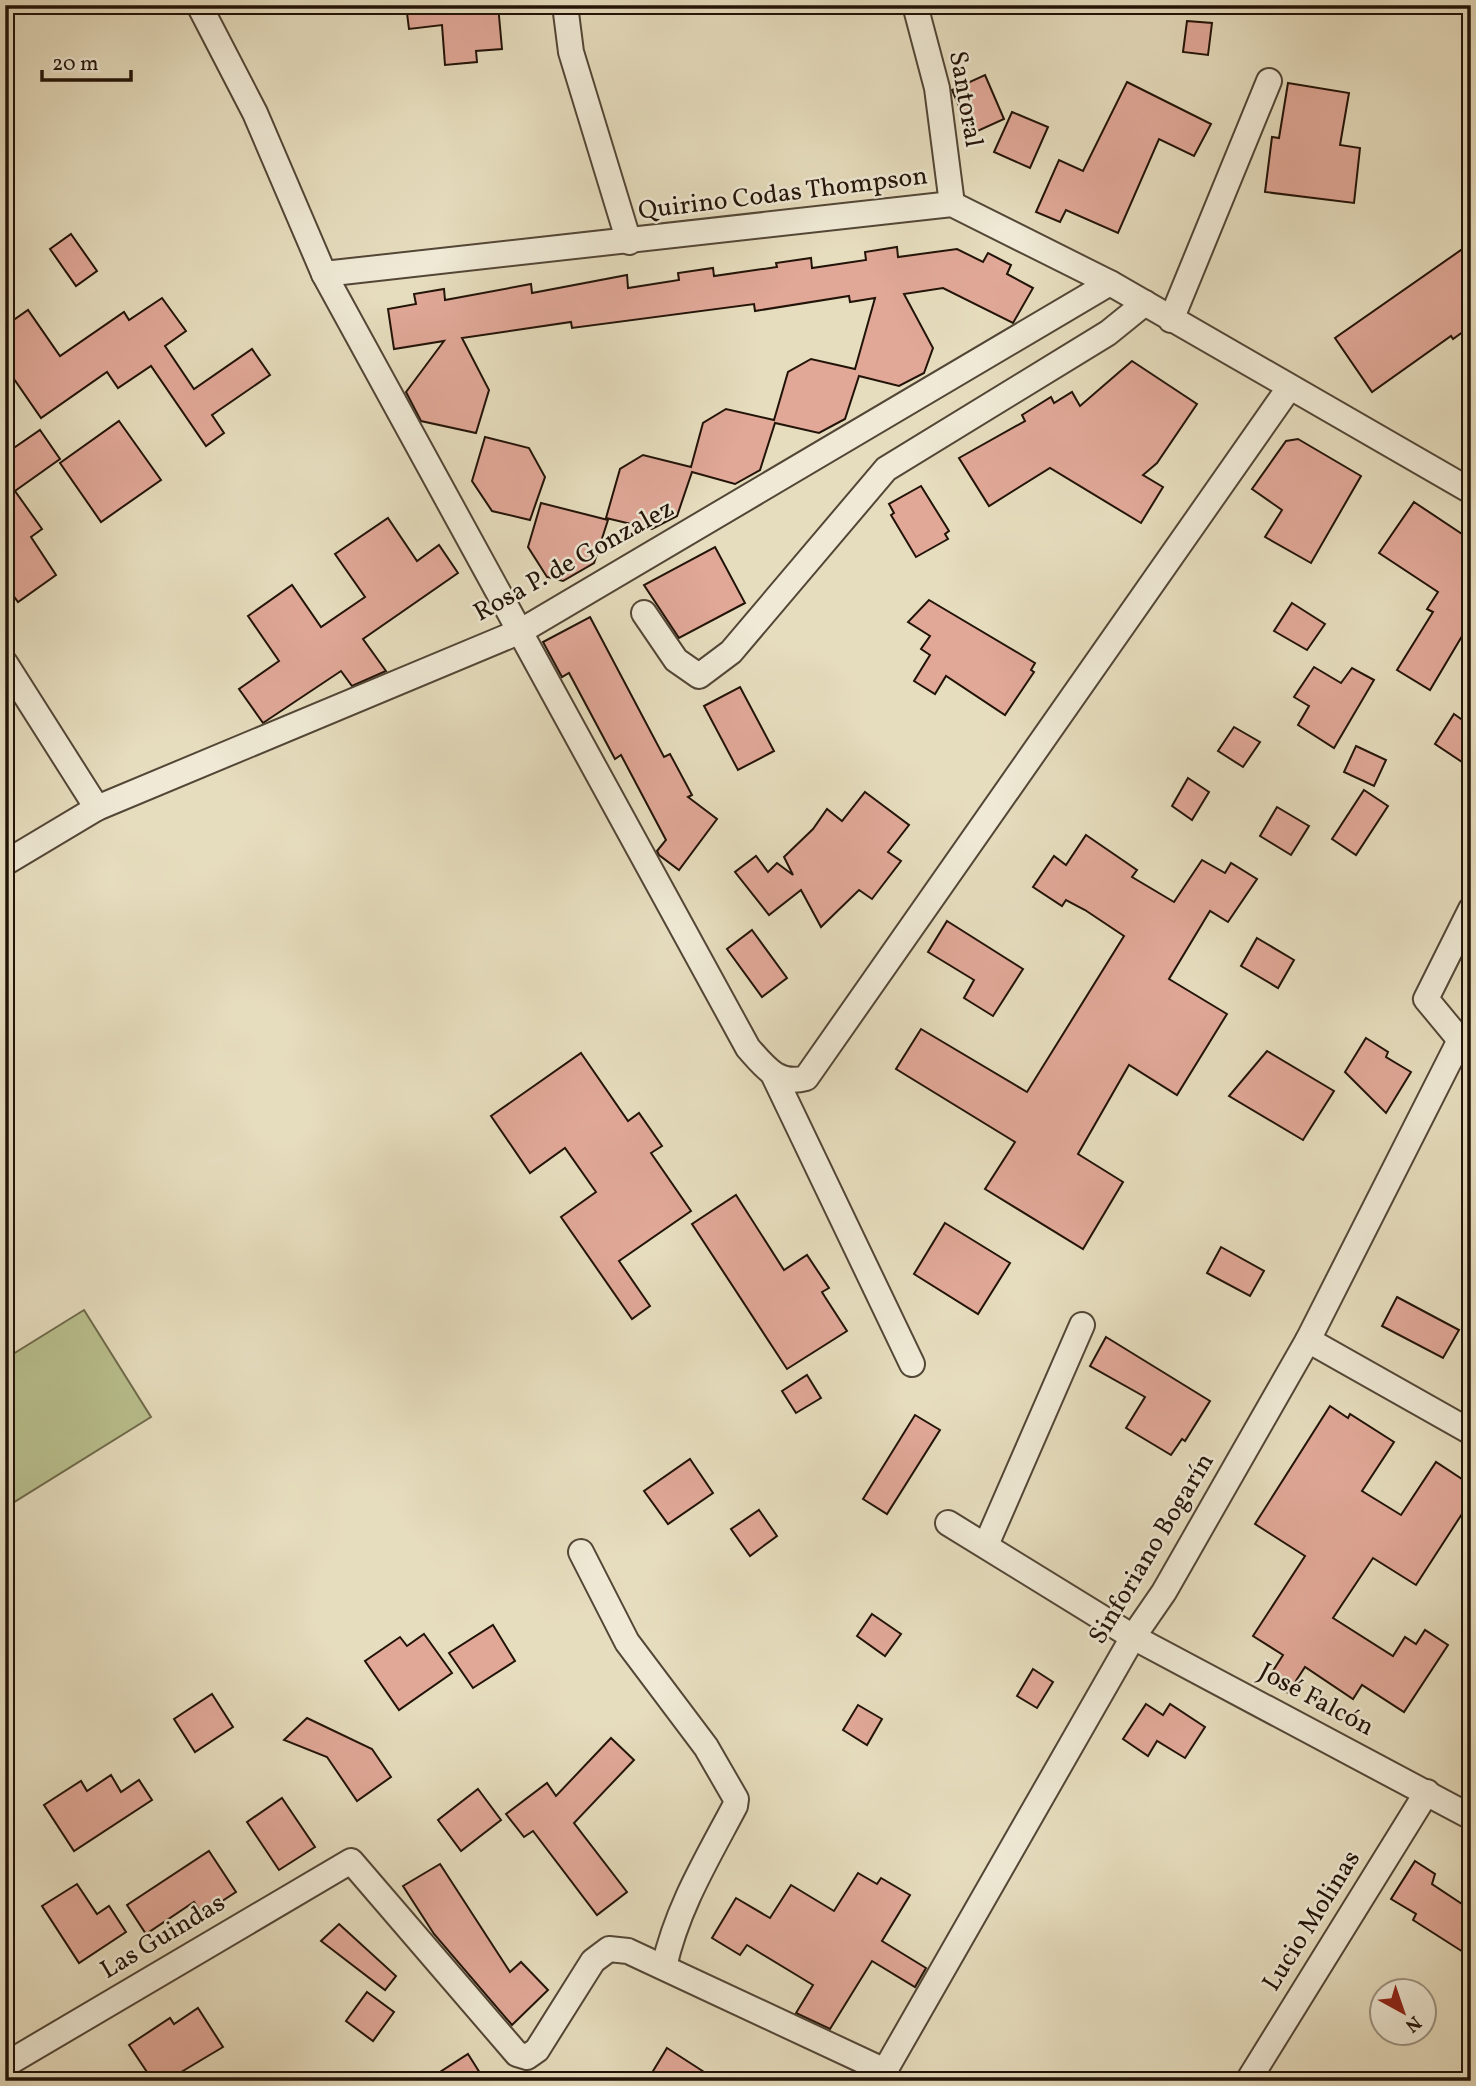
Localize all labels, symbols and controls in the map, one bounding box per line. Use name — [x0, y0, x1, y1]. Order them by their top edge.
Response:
scale bar — [42, 38, 131, 82]
street label: Santoral — [939, 48, 991, 150]
text: 20 m — [52, 50, 98, 79]
street label: Quirino Codas Thompson — [636, 158, 930, 230]
street label: Rosa P. de Gonzalez — [467, 491, 681, 631]
street label: Sinforiano Bogarín — [1081, 1447, 1223, 1651]
street label: José Falcón — [1252, 1655, 1380, 1745]
street label: Lucio Molinas — [1254, 1844, 1370, 1998]
street label: Las Guindas — [94, 1886, 232, 1988]
north arrow — [1368, 1978, 1438, 2048]
text: N — [1399, 2009, 1426, 2038]

